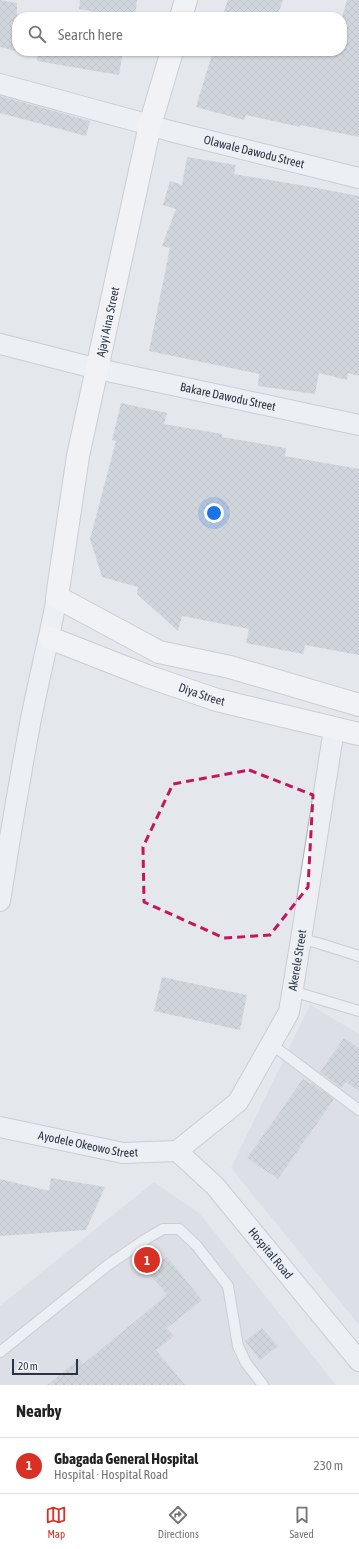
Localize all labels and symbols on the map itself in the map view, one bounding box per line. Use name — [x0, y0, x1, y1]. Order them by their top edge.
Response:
street label: Olawale Dawodu Street — [202, 133, 306, 171]
street label: Ajayi Aina Street — [94, 285, 122, 358]
street label: Bakare Dawodu Street — [179, 380, 277, 414]
your location — [204, 503, 224, 523]
street label: Diya Street — [177, 680, 227, 709]
street label: Akerele Street — [286, 928, 309, 992]
street label: Ayodele Okeowo Street — [37, 1128, 139, 1160]
street label: Hospital Road — [245, 1225, 296, 1282]
pin: 1 — [134, 1245, 160, 1275]
scale bar — [12, 1357, 78, 1376]

